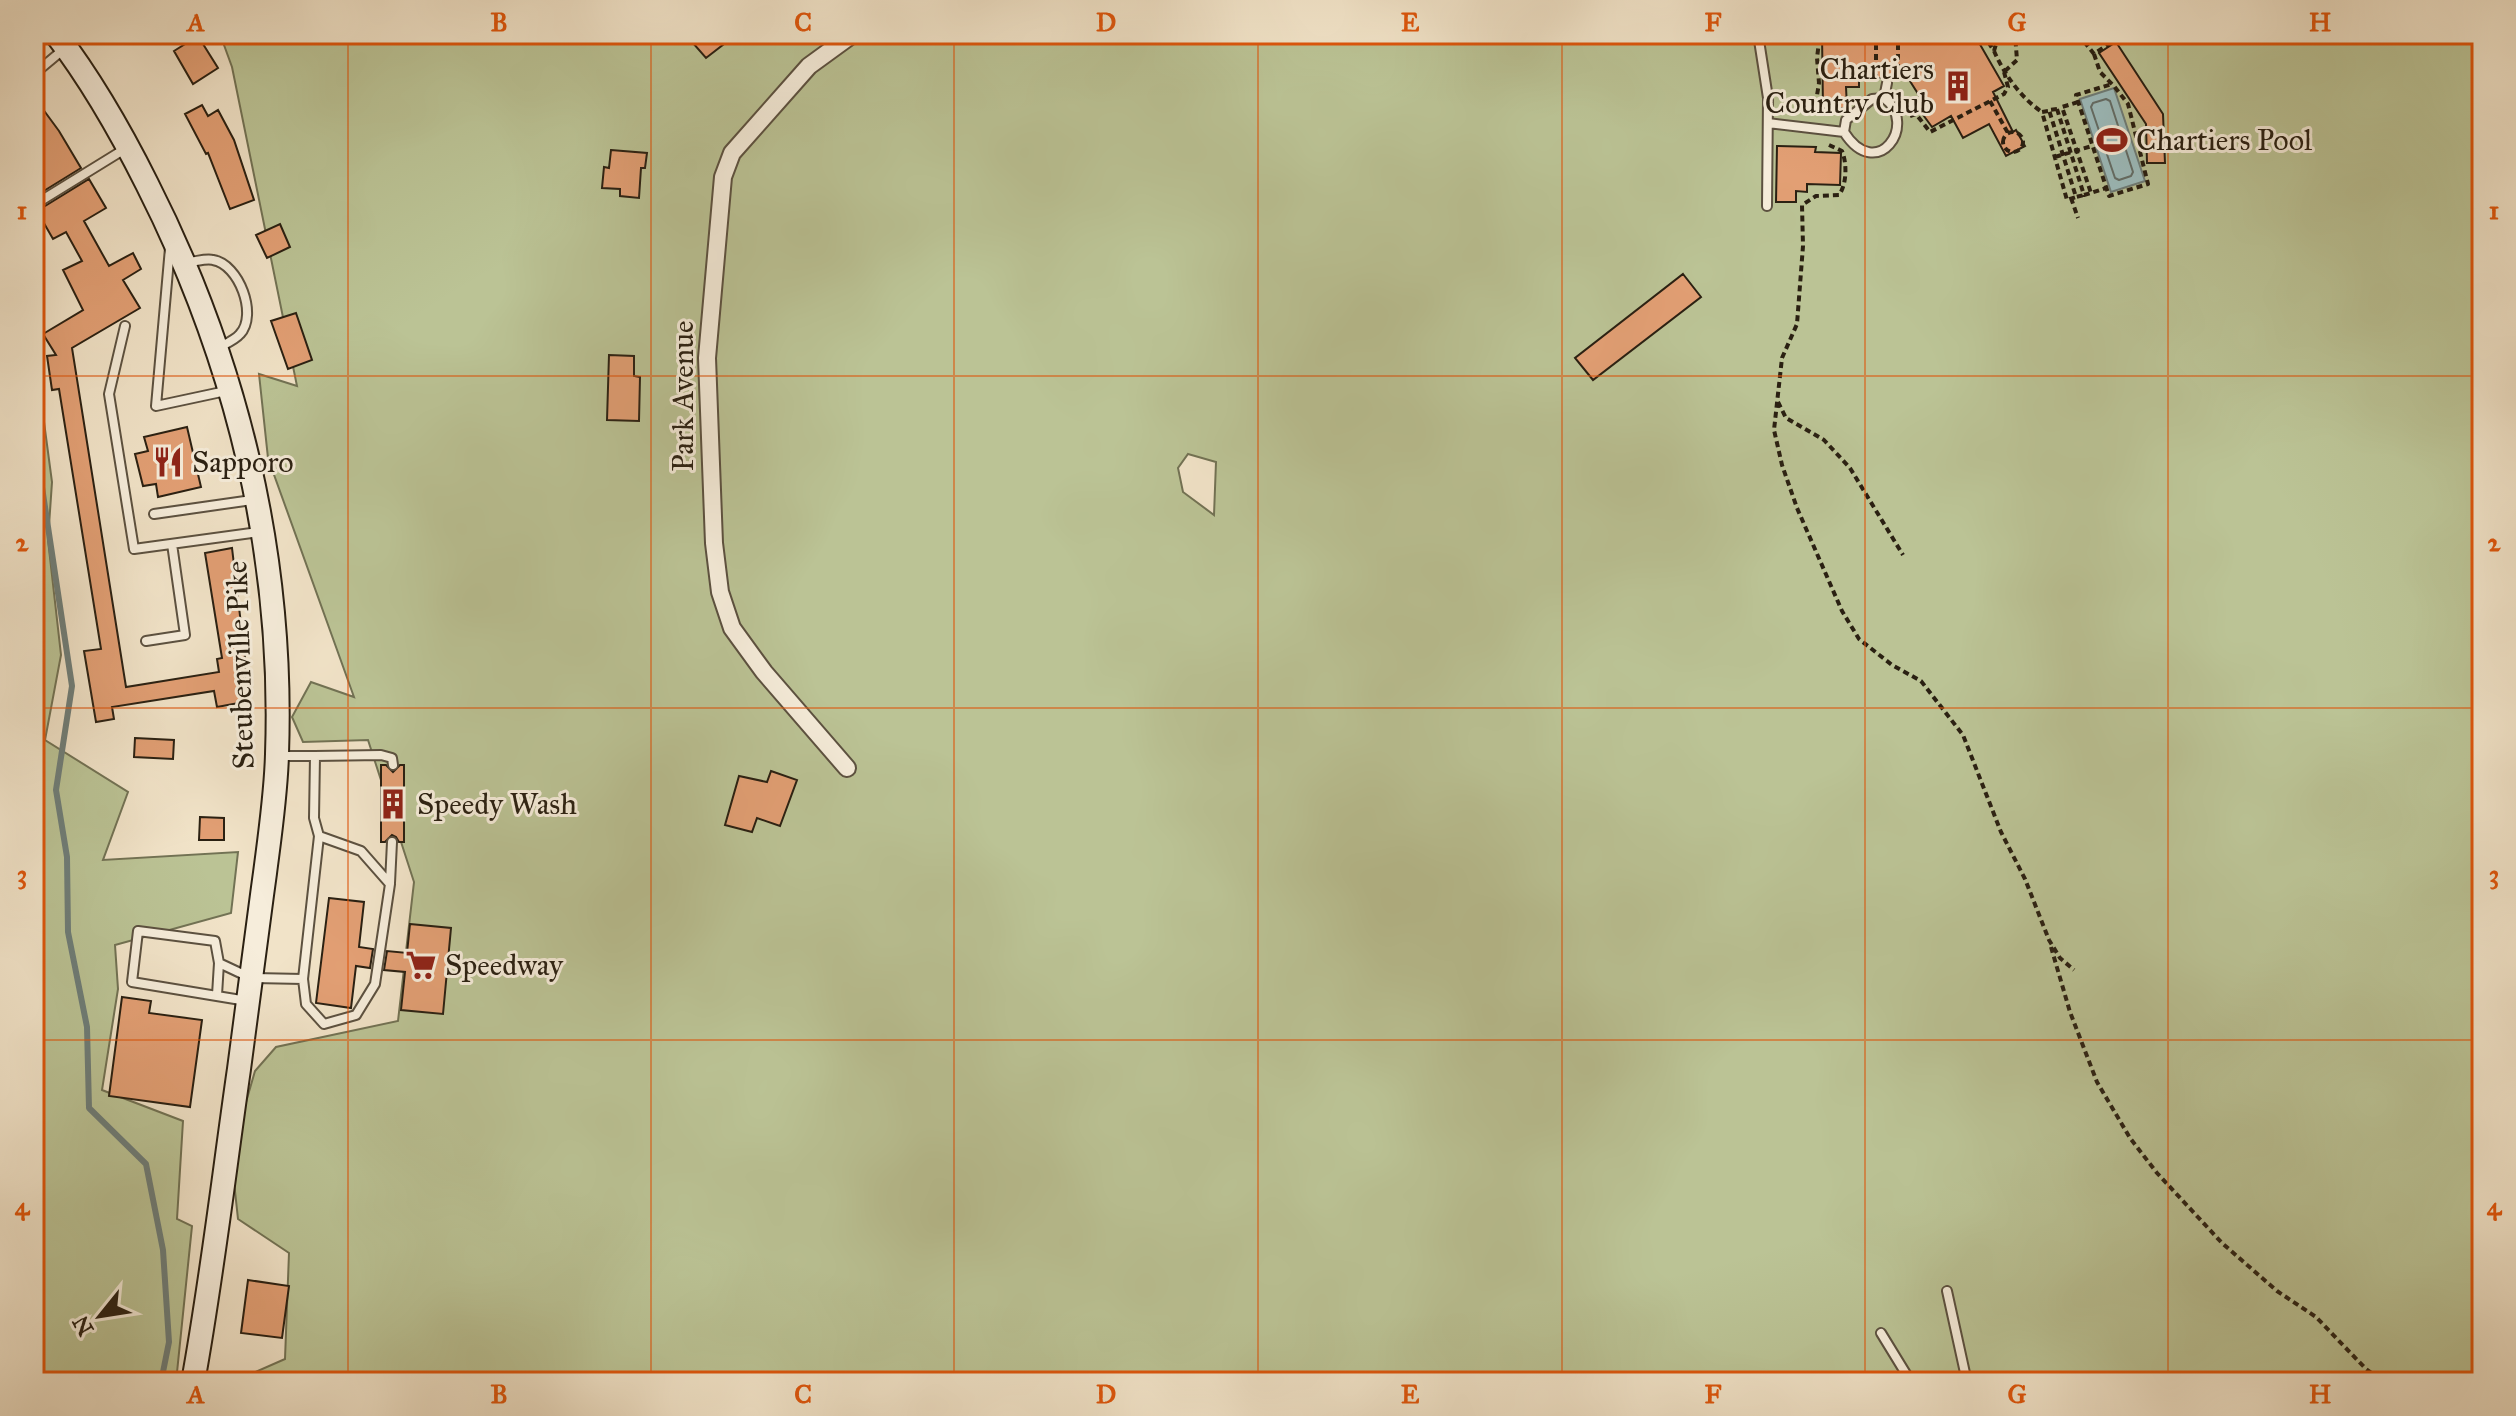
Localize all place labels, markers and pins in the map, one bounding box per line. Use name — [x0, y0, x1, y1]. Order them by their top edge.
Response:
place label: Chartiers Country Club — [1765, 51, 1934, 121]
building icon: Chartiers Country Club — [1941, 69, 1975, 103]
place label: Chartiers Pool — [2136, 122, 2313, 158]
sports icon: Chartiers Pool — [2095, 123, 2129, 157]
place label: Sapporo — [192, 444, 294, 480]
restaurant icon: Sapporo — [151, 445, 185, 479]
place label: Speedy Wash — [417, 786, 577, 822]
building icon: Speedy Wash — [376, 787, 410, 821]
place label: Speedway — [445, 947, 564, 983]
supermarket icon: Speedway — [404, 948, 438, 982]

